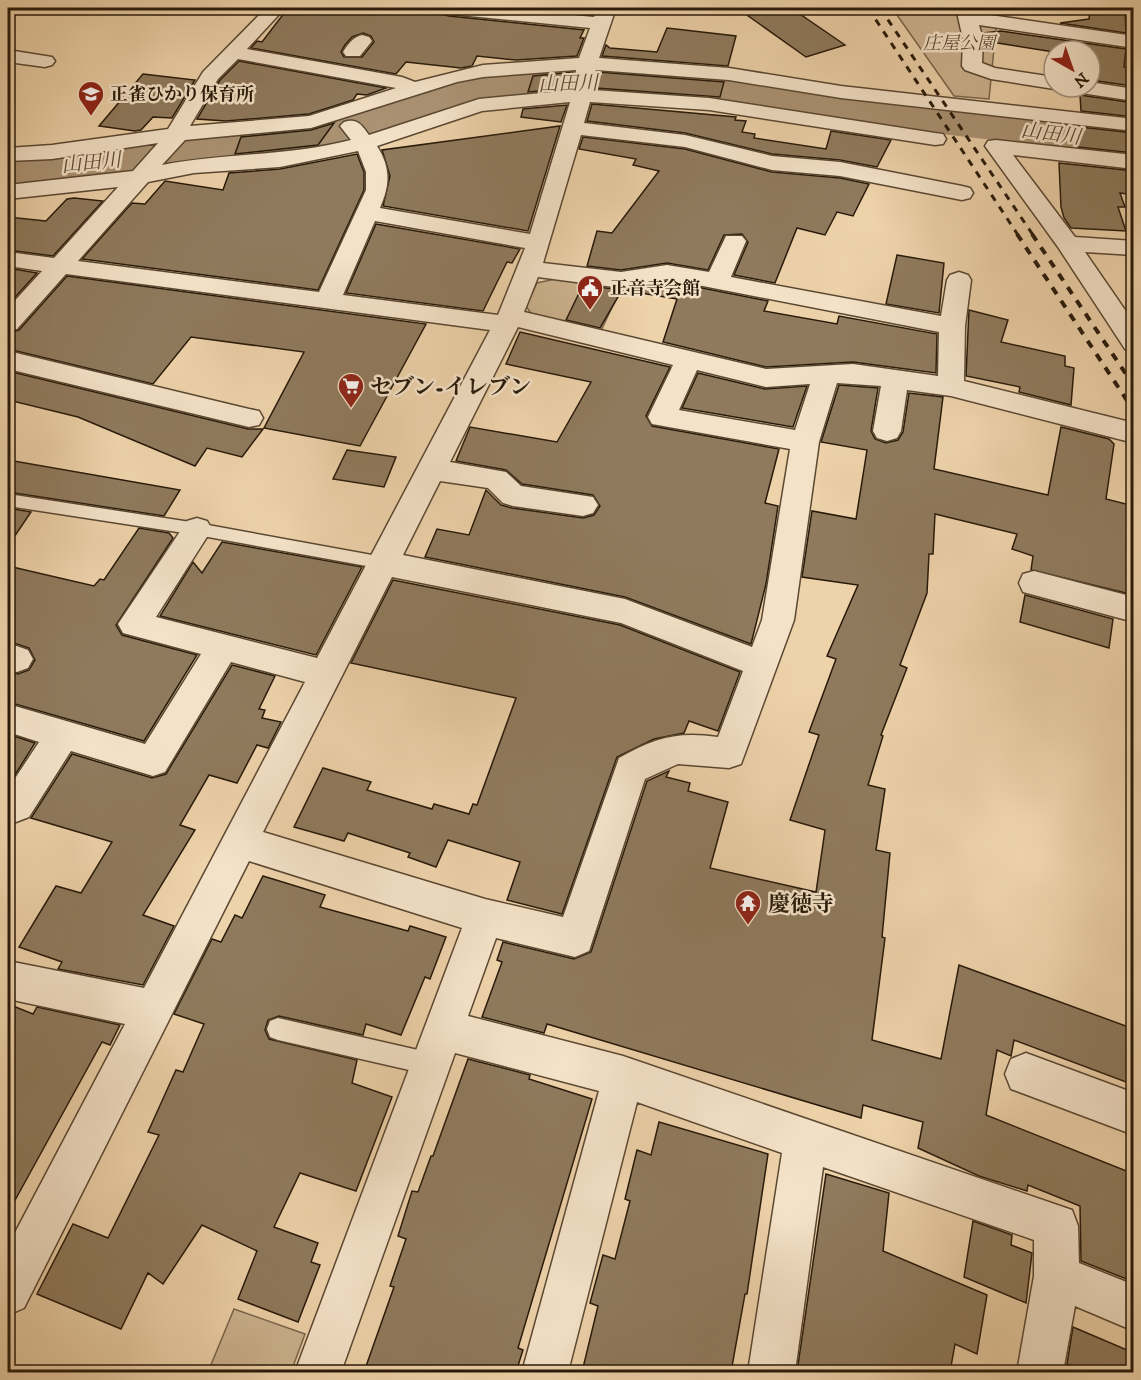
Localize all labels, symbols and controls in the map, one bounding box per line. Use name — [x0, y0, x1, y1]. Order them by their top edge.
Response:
park label: 庄屋公園 — [923, 33, 998, 55]
north arrow — [1042, 39, 1102, 99]
text: N — [1070, 68, 1092, 92]
water label: 山田川 — [538, 71, 600, 98]
school or university icon: 正雀ひかり保育所 — [76, 79, 106, 117]
place label: 正雀ひかり保育所 — [110, 84, 254, 106]
water label: 山田川 — [1020, 118, 1084, 151]
water label: 山田川 — [60, 148, 124, 179]
public building icon: 正音寺会館 — [575, 273, 605, 311]
place label: 正音寺会館 — [610, 278, 700, 300]
supermarket icon: セブン-イレブン — [336, 371, 366, 409]
place label: セブン-イレブン — [370, 374, 531, 401]
temple icon: 慶徳寺 — [733, 888, 763, 926]
place label: 慶徳寺 — [768, 891, 834, 918]

